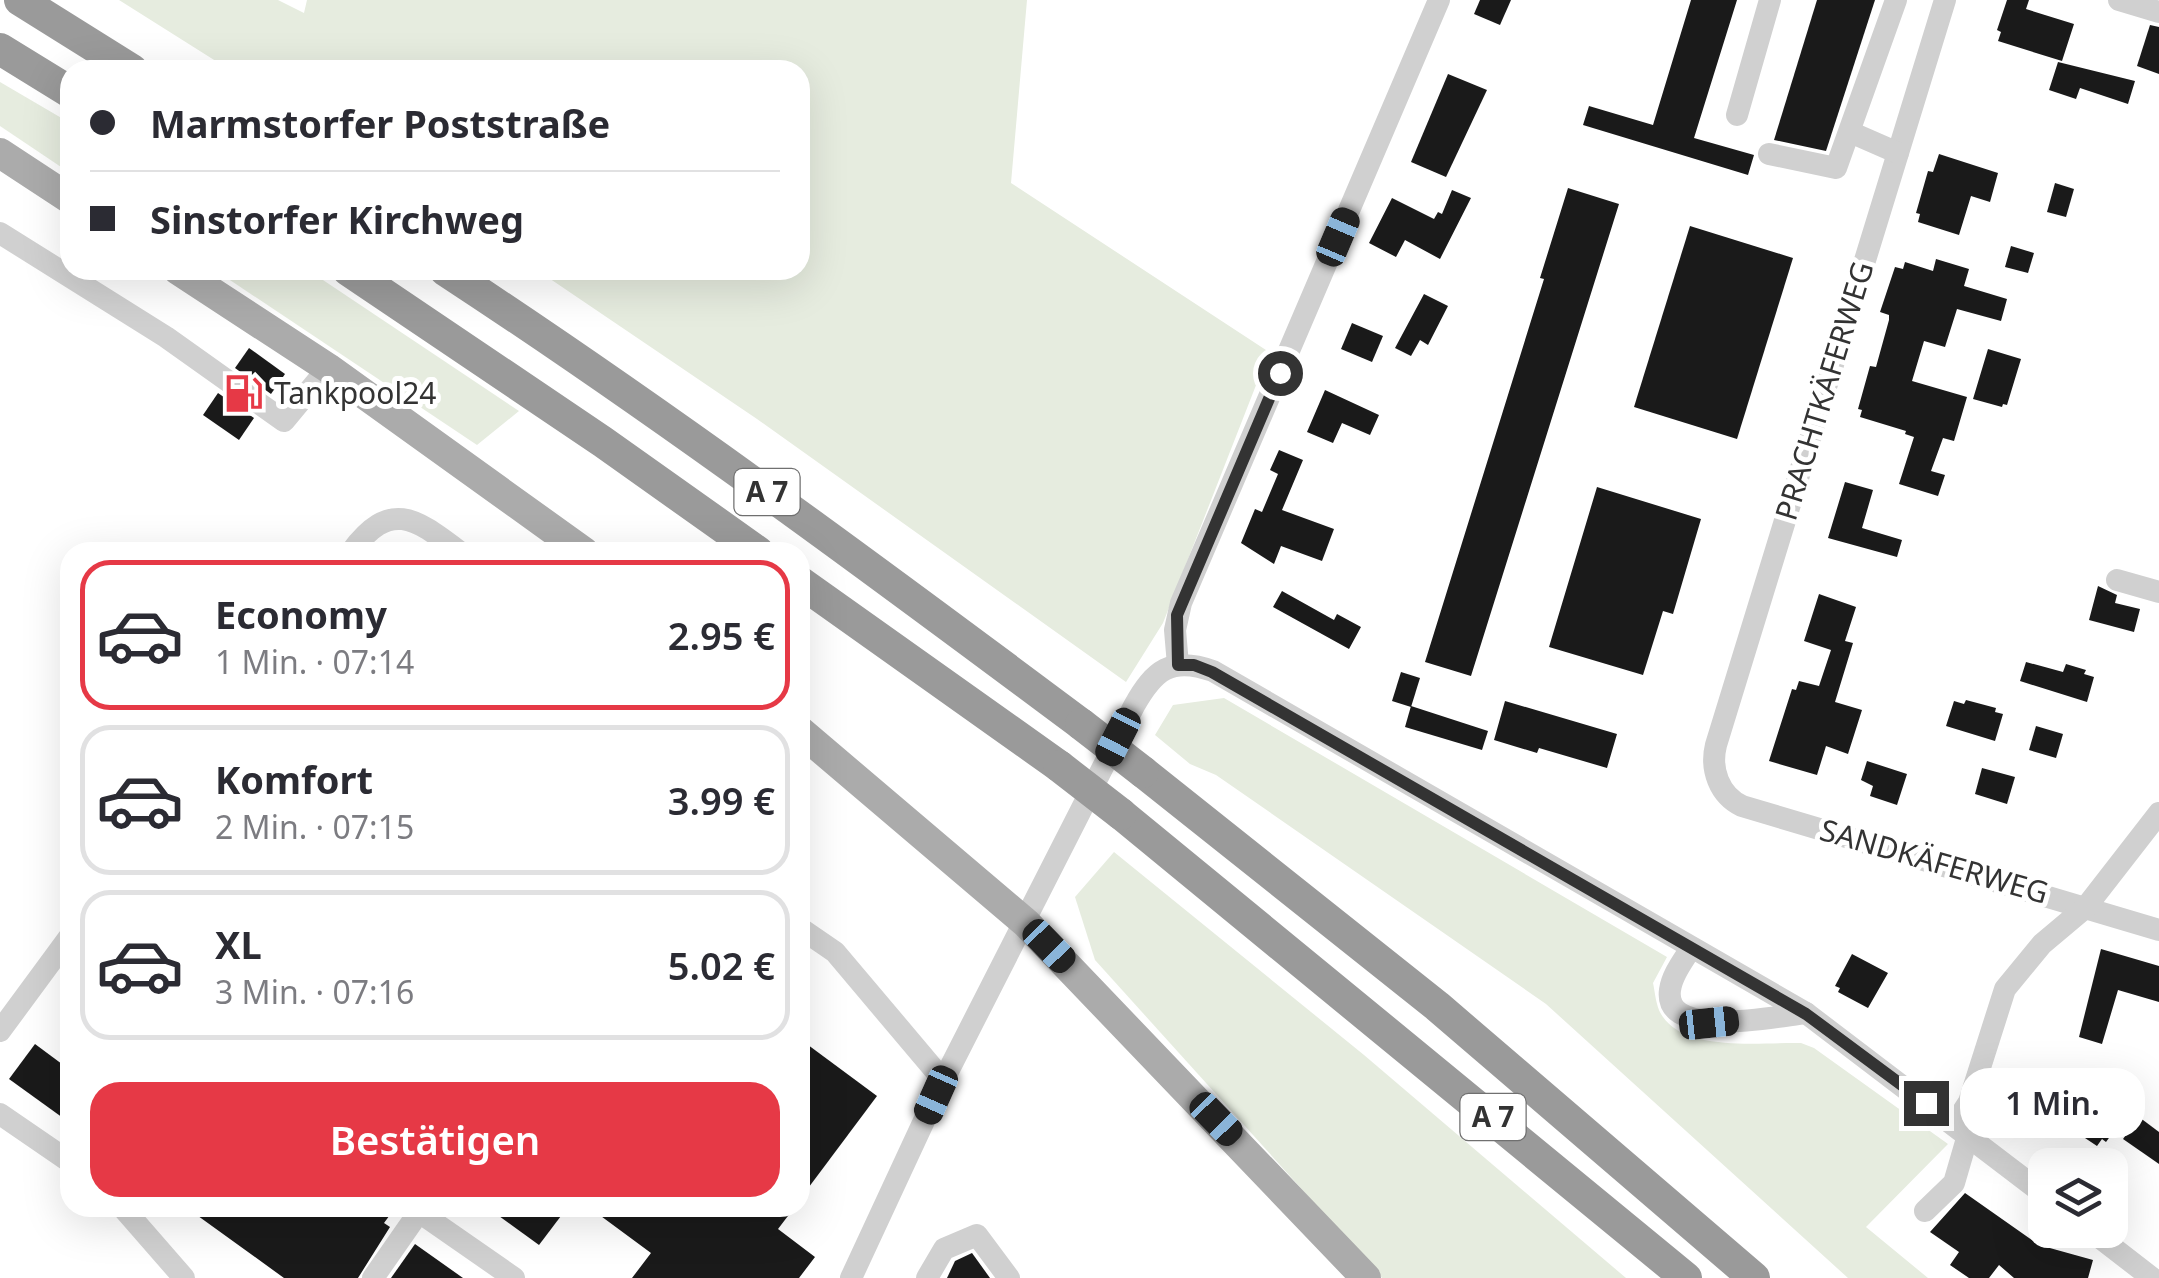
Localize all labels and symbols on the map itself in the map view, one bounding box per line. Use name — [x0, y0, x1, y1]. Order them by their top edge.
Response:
car — [1312, 204, 1364, 270]
street label: PRACHTKÄFERWEG — [1765, 256, 1882, 525]
route start — [1258, 351, 1303, 396]
place label: Tankpool24 — [274, 372, 436, 413]
fuel station icon: Tankpool24 — [223, 373, 265, 415]
road number: A 7 — [734, 469, 800, 515]
car — [1091, 703, 1145, 771]
street label: SANDKÄFERWEG — [1816, 808, 2053, 913]
car — [1017, 914, 1081, 978]
car — [1678, 1005, 1740, 1041]
car — [910, 1061, 962, 1129]
callout: 1 Min. — [1961, 1068, 2146, 1138]
route end — [1904, 1081, 1949, 1126]
car — [1184, 1087, 1248, 1151]
road number: A 7 — [1460, 1094, 1526, 1140]

